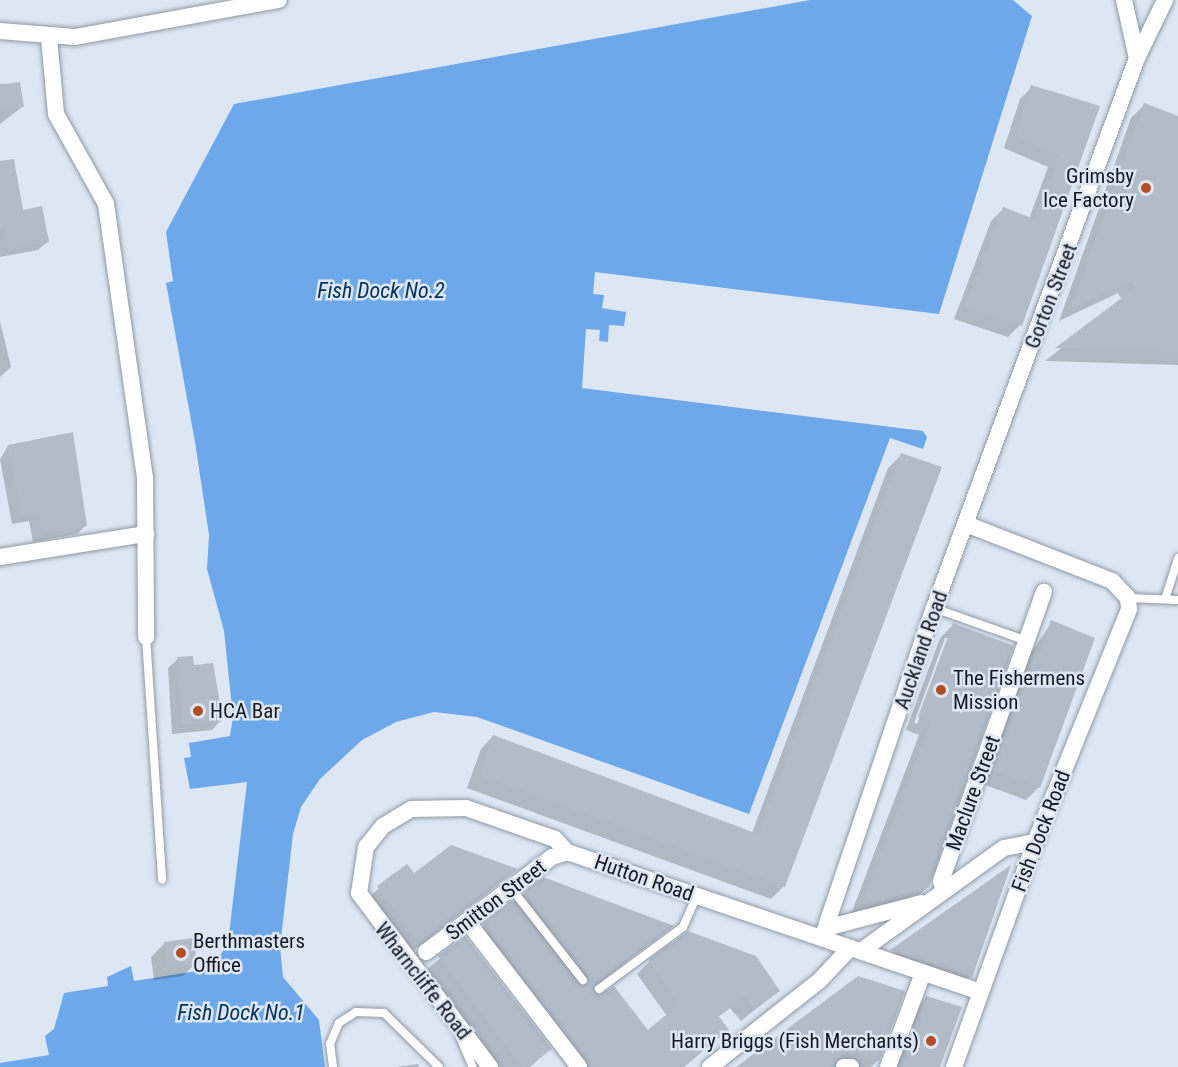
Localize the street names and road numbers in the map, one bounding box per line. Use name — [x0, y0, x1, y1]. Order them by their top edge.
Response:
street label: Gorton Street — [1019, 240, 1083, 352]
street label: Auckland Road — [889, 587, 953, 713]
street label: Maclure Street — [941, 732, 1005, 854]
street label: Fish Dock Road — [1006, 767, 1076, 895]
street label: Hutton Road — [591, 849, 697, 907]
street label: Smitton Street — [441, 854, 551, 946]
street label: Wharncliffe Road — [369, 917, 477, 1045]

